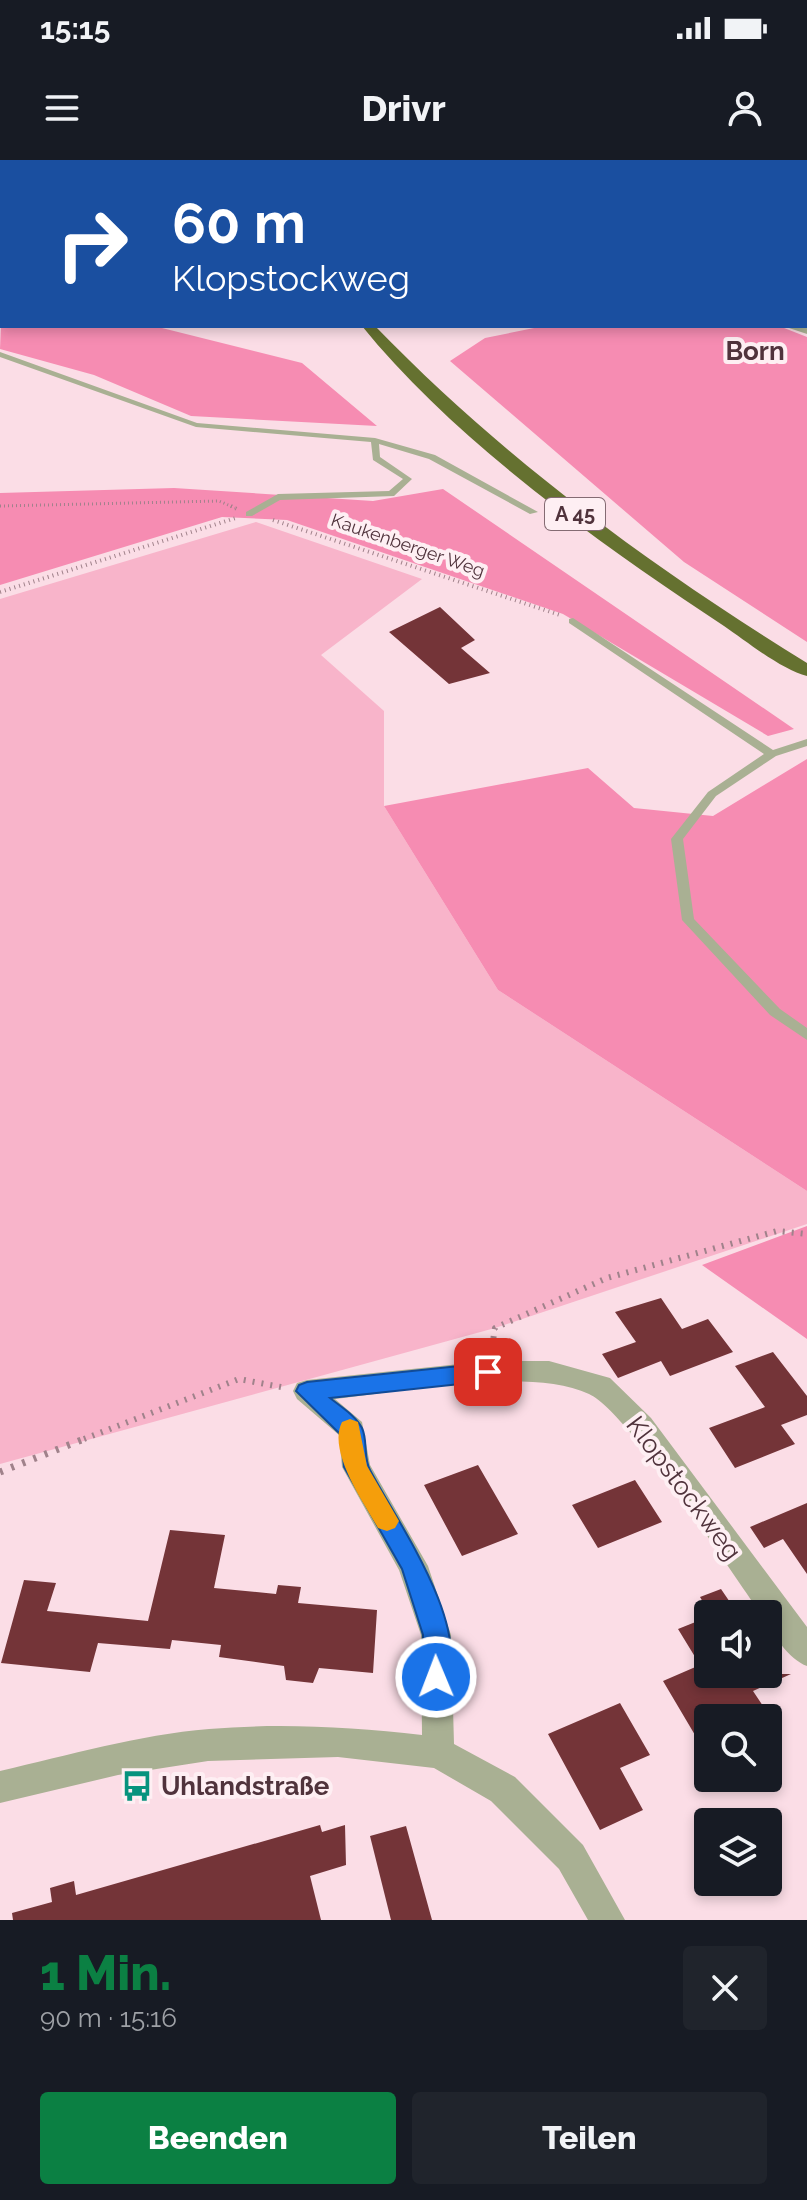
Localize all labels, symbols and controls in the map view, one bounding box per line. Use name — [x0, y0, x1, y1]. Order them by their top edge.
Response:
text: 15:15 — [40, 11, 110, 46]
icon: menu — [40, 86, 84, 130]
icon: person — [723, 86, 767, 130]
text: Drivr — [361, 87, 446, 129]
text: 60 m — [172, 190, 306, 256]
icon: right — [40, 192, 144, 296]
text: Klopstockweg — [172, 257, 410, 299]
district label: Born — [725, 336, 785, 366]
road number: A 45 — [545, 498, 605, 530]
street label: Kaukenberger Weg — [329, 509, 487, 581]
pin — [454, 1338, 522, 1406]
icon: arrive — [466, 1350, 510, 1394]
street label: Klopstockweg — [620, 1410, 748, 1566]
map controls — [694, 1600, 782, 1896]
button: sound — [694, 1600, 782, 1688]
position arrow — [394, 1635, 478, 1719]
button: search — [694, 1704, 782, 1792]
bus stop icon: Uhlandstraße — [120, 1769, 154, 1803]
place label: Uhlandstraße — [161, 1771, 330, 1801]
button: layers — [694, 1808, 782, 1896]
text: 1 Min. — [40, 1945, 171, 2001]
button: close — [683, 1946, 767, 2030]
text: 90 m · 15:16 — [40, 2003, 177, 2033]
button: Beenden — [40, 2092, 396, 2184]
button: Teilen — [412, 2092, 767, 2184]

